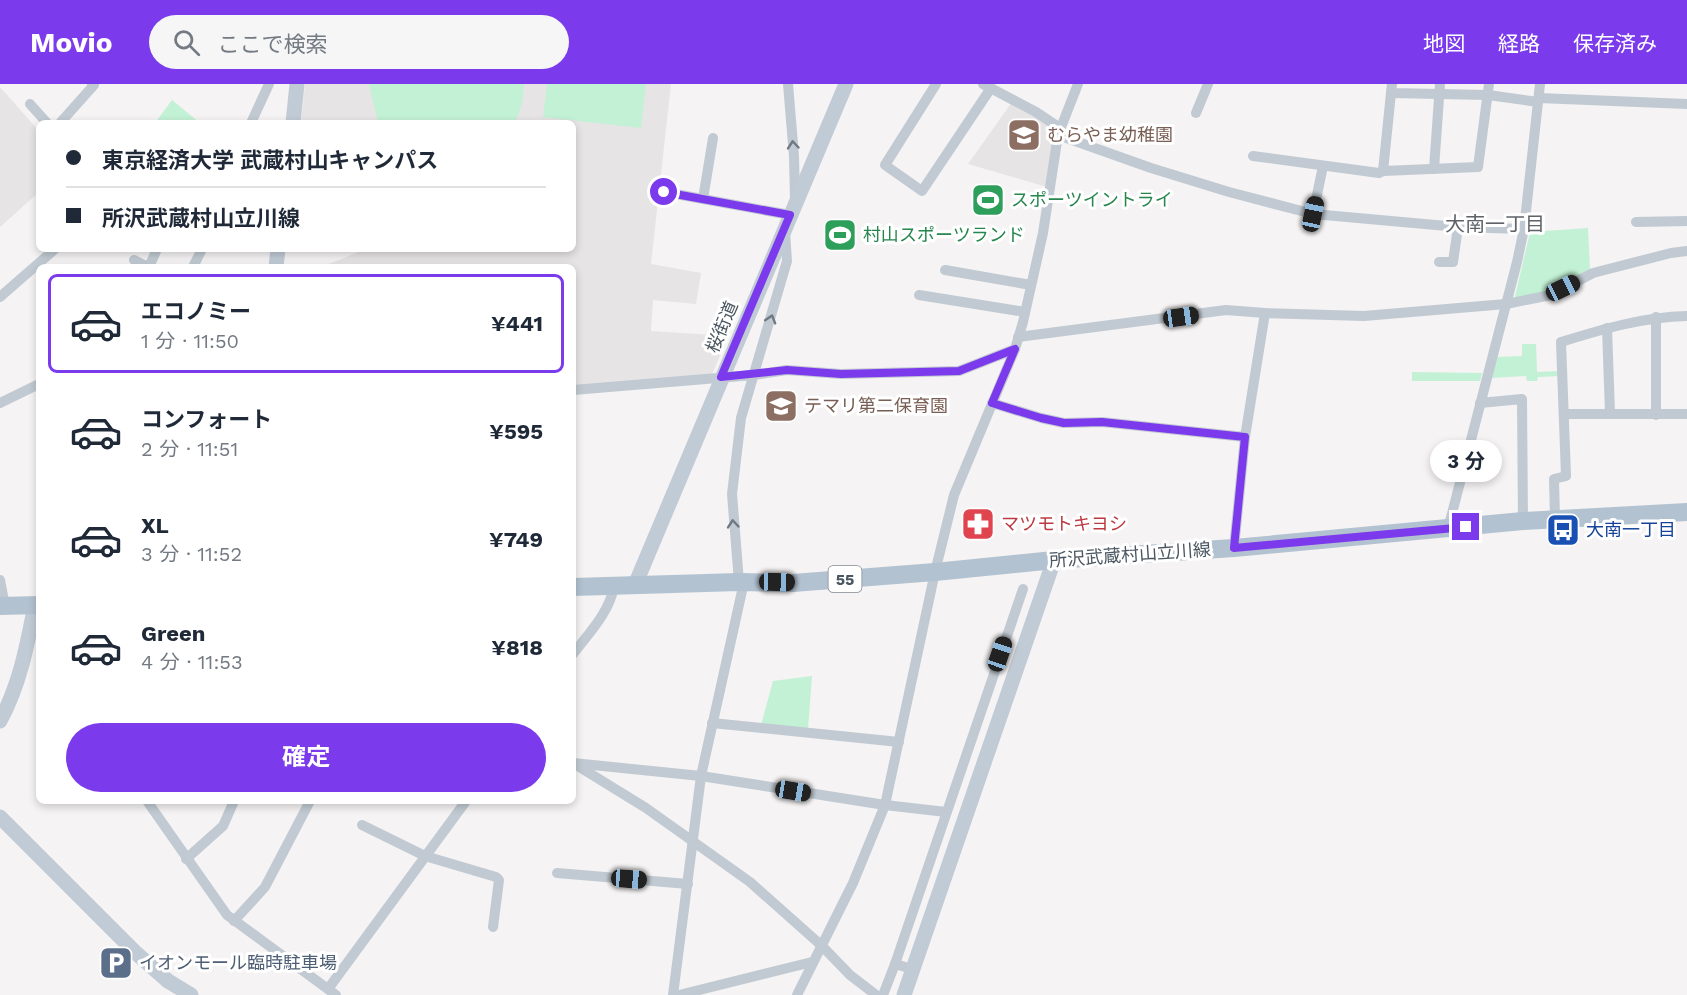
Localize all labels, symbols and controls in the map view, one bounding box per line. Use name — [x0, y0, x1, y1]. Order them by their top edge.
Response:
search box — [149, 15, 569, 69]
text: Movio — [30, 26, 113, 59]
icon: search — [170, 26, 203, 59]
text: 地図 — [1423, 31, 1465, 56]
text: 経路 — [1498, 31, 1540, 56]
text: 保存済み — [1573, 31, 1657, 56]
text: ここで検索 — [218, 32, 328, 57]
school or university icon: むらやま幼稚園 — [1006, 117, 1042, 153]
place label: むらやま幼稚園 — [1047, 124, 1173, 145]
one-way arrow — [787, 140, 800, 149]
text: 東京経済大学 武蔵村山キャンパス — [102, 148, 438, 173]
route start — [650, 178, 677, 205]
sports icon: スポーツイントライ — [970, 182, 1006, 218]
place label: スポーツイントライ — [1011, 189, 1173, 210]
car — [1300, 195, 1326, 233]
text: 所沢武蔵村山立川線 — [102, 206, 300, 231]
district label: 大南一丁目 — [1445, 212, 1545, 236]
sports icon: 村山スポーツランド — [822, 217, 858, 253]
place label: 村山スポーツランド — [863, 224, 1025, 245]
car — [1543, 272, 1583, 304]
icon: car — [69, 297, 123, 351]
street label: 桜街道 — [701, 298, 742, 356]
text: エコノミー — [141, 299, 251, 324]
car — [1162, 306, 1200, 328]
text: ¥441 — [491, 311, 543, 336]
one-way arrow — [764, 314, 777, 325]
text: 1 分 · 11:50 — [141, 329, 239, 353]
school or university icon: テマリ第二保育園 — [763, 388, 799, 424]
place label: テマリ第二保育園 — [804, 395, 948, 416]
icon: car — [69, 405, 123, 459]
text: コンフォート — [141, 407, 272, 432]
text: ¥595 — [489, 419, 543, 444]
text: 2 分 · 11:51 — [141, 437, 238, 461]
callout: 3 分 — [1430, 440, 1502, 482]
text: 3 分 — [1447, 449, 1485, 473]
pharmacy icon: マツモトキヨシ — [960, 506, 996, 542]
bus stop icon: 大南一丁目 — [1545, 512, 1581, 548]
icon: car — [69, 513, 123, 567]
text: XL — [141, 513, 169, 538]
place label: マツモトキヨシ — [1001, 513, 1127, 534]
route end — [1452, 513, 1479, 540]
one-way arrow — [727, 519, 740, 528]
place label: 大南一丁目 — [1586, 519, 1676, 540]
text: ¥749 — [489, 527, 543, 552]
street label: 所沢武蔵村山立川線 — [1048, 538, 1212, 571]
text: 3 分 · 11:52 — [141, 542, 242, 566]
road number: 55 — [828, 566, 862, 592]
car — [759, 573, 795, 591]
icon: car — [69, 621, 123, 675]
text: Green — [141, 621, 205, 646]
car — [986, 634, 1014, 674]
text: ¥818 — [491, 635, 543, 660]
text: 4 分 · 11:53 — [141, 650, 243, 674]
button: 確定 — [66, 723, 546, 792]
car — [774, 779, 812, 803]
car — [610, 869, 648, 889]
parking icon: イオンモール臨時駐車場 — [98, 945, 134, 981]
place label: イオンモール臨時駐車場 — [139, 952, 337, 973]

